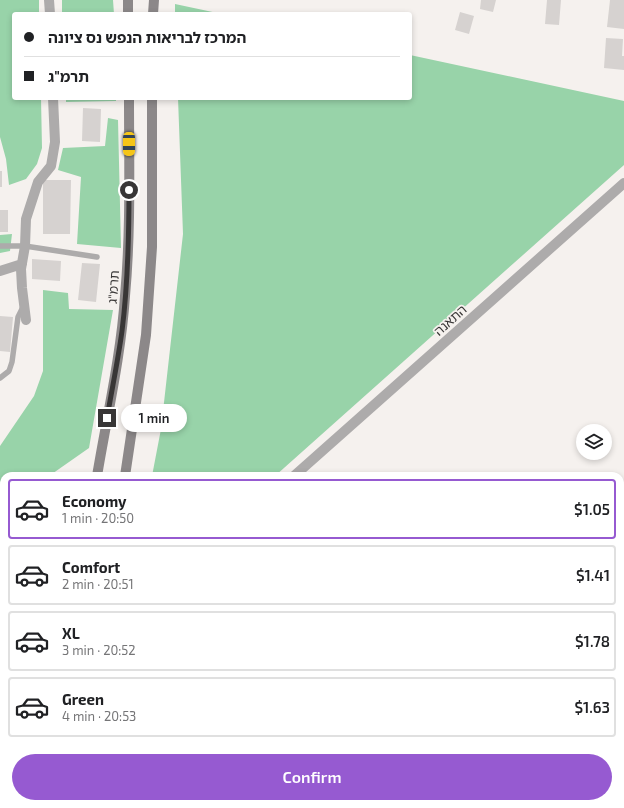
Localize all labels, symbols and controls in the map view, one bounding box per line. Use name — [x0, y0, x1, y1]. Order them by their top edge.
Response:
text: המרכז לבריאות הנפש נס ציונה — [48, 28, 246, 46]
text: תרמ"ג — [48, 67, 89, 85]
car — [123, 132, 135, 156]
route start — [120, 181, 138, 199]
street label: תרמ"ג — [104, 270, 122, 304]
street label: התאנה — [430, 301, 470, 339]
callout: 1 min — [121, 404, 187, 432]
route end — [98, 409, 116, 427]
text: 1 min — [139, 410, 169, 426]
map controls — [576, 424, 612, 460]
button: layers — [576, 424, 612, 460]
icon: car — [14, 491, 50, 527]
text: Economy — [62, 492, 127, 510]
text: $1.05 — [574, 500, 610, 518]
text: 1 min · 20:50 — [62, 510, 134, 526]
icon: car — [14, 557, 50, 593]
text: Comfort — [62, 558, 120, 576]
text: $1.41 — [576, 566, 610, 584]
text: 2 min · 20:51 — [62, 576, 134, 592]
icon: car — [14, 623, 50, 659]
text: XL — [62, 624, 80, 642]
text: $1.78 — [575, 632, 610, 650]
text: 3 min · 20:52 — [62, 642, 136, 658]
icon: car — [14, 689, 50, 725]
text: Green — [62, 690, 104, 708]
text: $1.63 — [574, 698, 610, 716]
text: 4 min · 20:53 — [62, 708, 136, 724]
button: Confirm — [12, 754, 612, 800]

